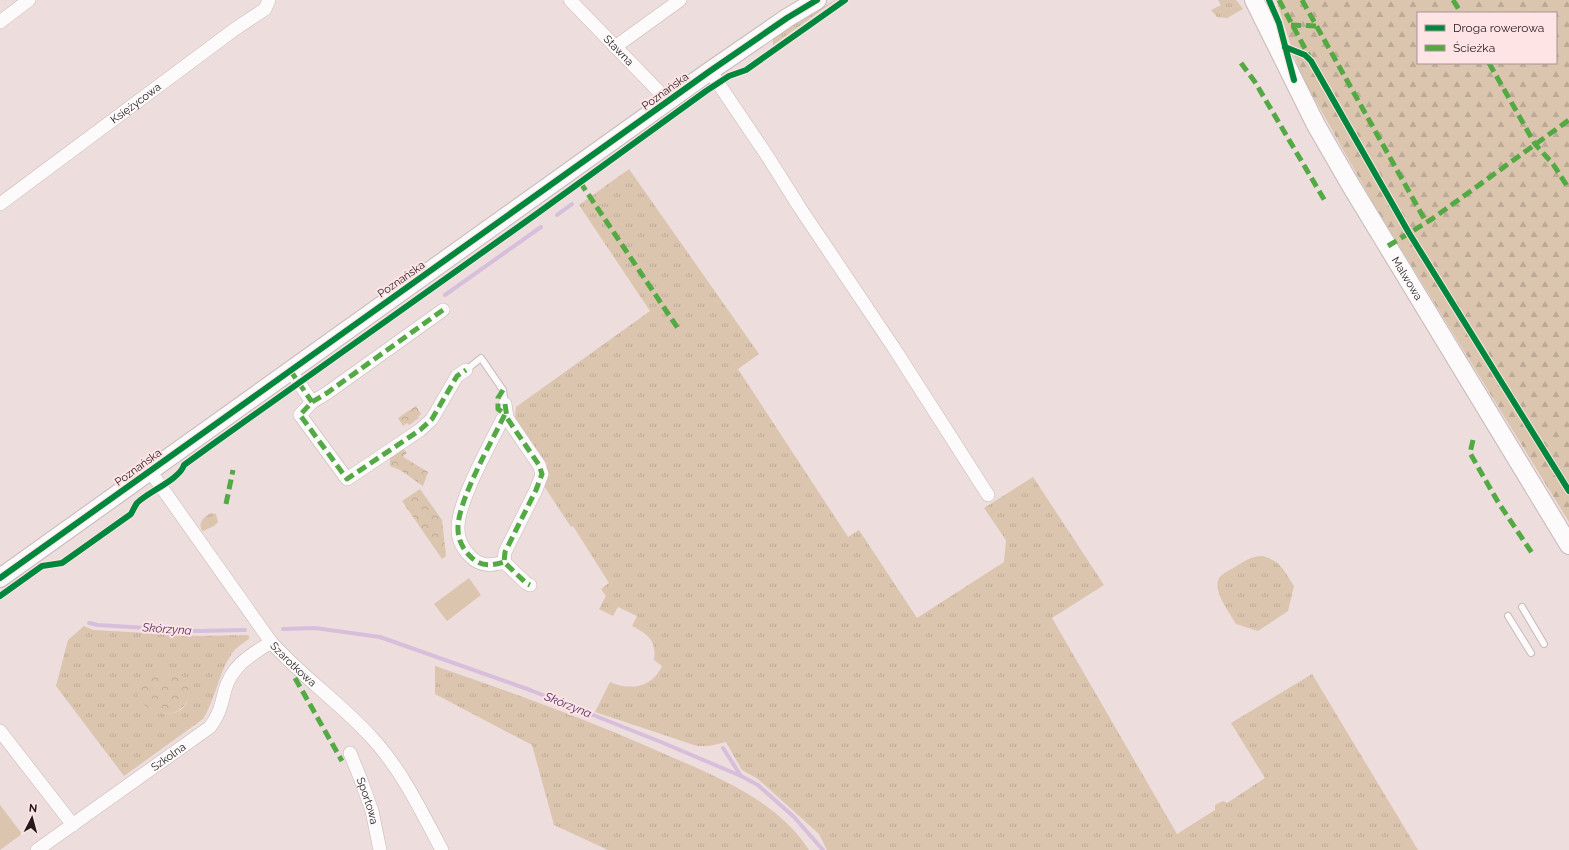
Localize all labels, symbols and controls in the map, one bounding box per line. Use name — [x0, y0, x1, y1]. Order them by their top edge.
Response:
legend — [1417, 12, 1557, 64]
text: Droga rowerowa — [1453, 21, 1544, 35]
street label: Stawna — [601, 33, 636, 69]
text: Ścieżka — [1453, 41, 1495, 55]
street label: Poznańska — [639, 70, 691, 113]
street label: Księżycowa — [108, 80, 164, 126]
street label: Malwowa — [1389, 255, 1425, 303]
street label: Poznańska — [375, 258, 427, 300]
street label: Poznańska — [112, 446, 164, 489]
water label: Skórzyna — [141, 620, 192, 638]
street label: Szarotkowa — [267, 640, 319, 689]
water label: Skórzyna — [541, 689, 594, 721]
street label: Szkolna — [149, 740, 188, 774]
street label: Sportowa — [354, 776, 381, 825]
north arrow — [12, 798, 52, 838]
text: N — [28, 802, 38, 815]

